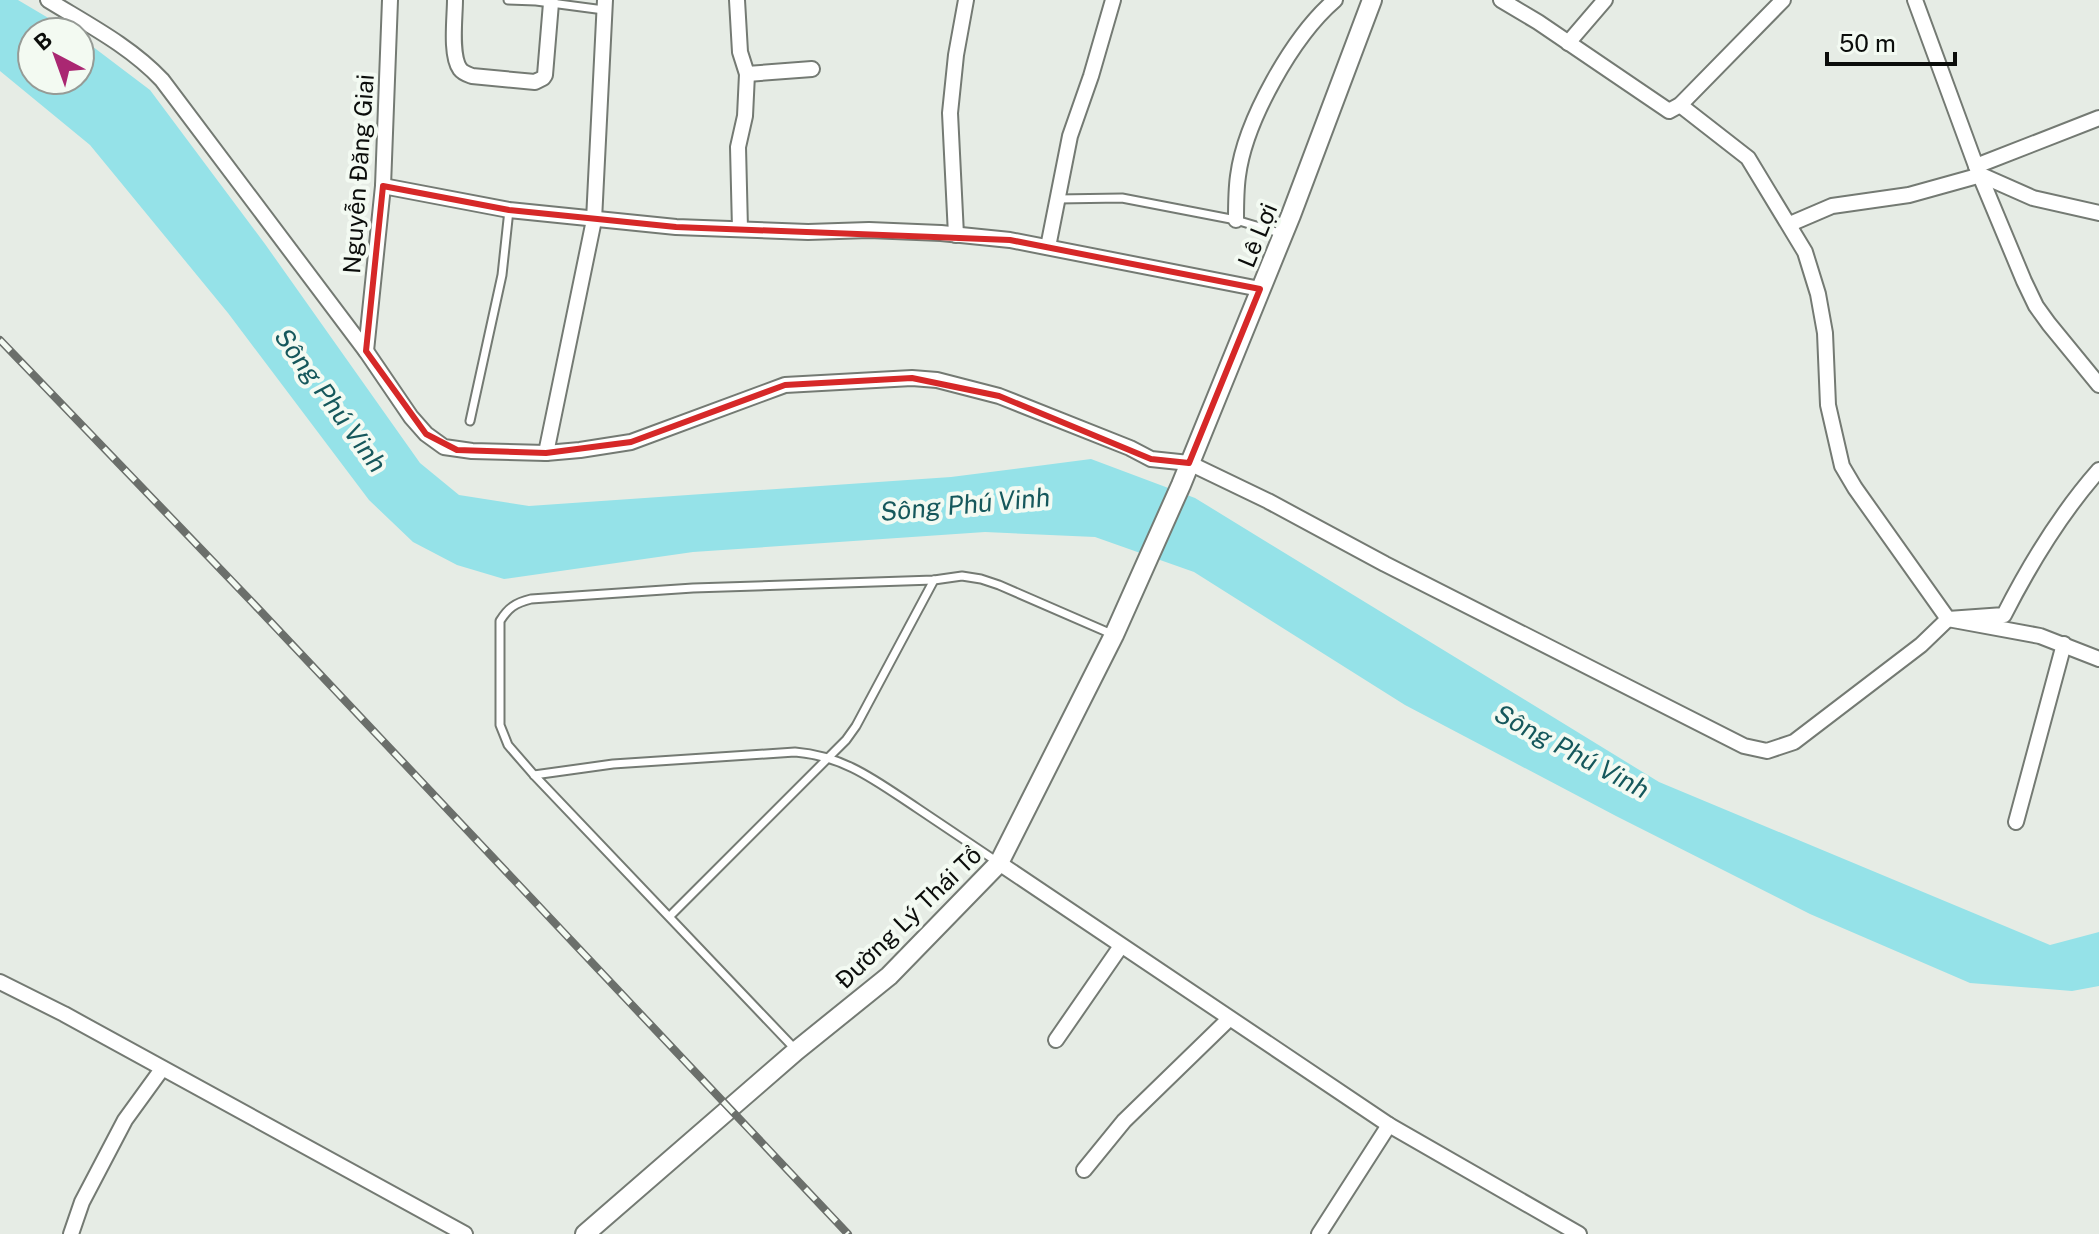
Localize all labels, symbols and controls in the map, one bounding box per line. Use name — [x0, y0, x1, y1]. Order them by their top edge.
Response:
north arrow — [16, 16, 96, 96]
scale bar — [1827, 16, 1955, 66]
text: B — [29, 26, 57, 56]
text: 50 m — [1839, 29, 1896, 57]
street label: Nguyễn Đăng Giai — [337, 73, 379, 275]
street label: Lê Lợi — [1232, 199, 1282, 271]
water label: Sông Phú Vinh — [268, 322, 394, 478]
water label: Sông Phú Vinh — [879, 481, 1051, 527]
water label: Sông Phú Vinh — [1489, 697, 1655, 805]
street label: Đường Lý Thái Tổ — [829, 840, 987, 994]

